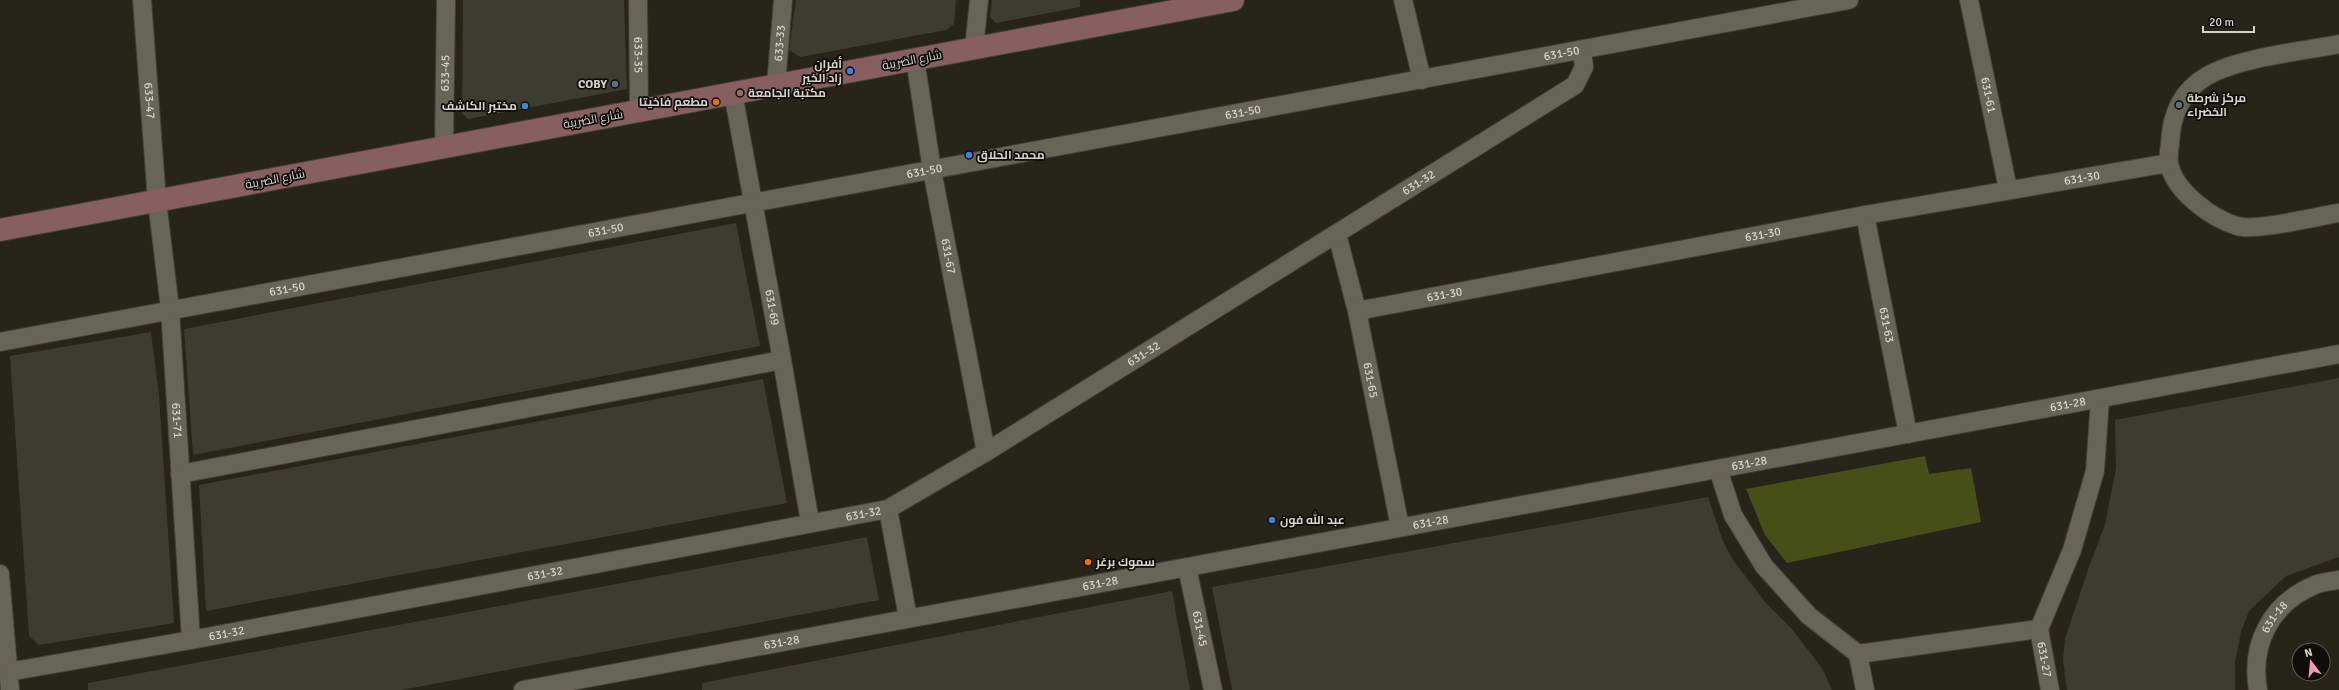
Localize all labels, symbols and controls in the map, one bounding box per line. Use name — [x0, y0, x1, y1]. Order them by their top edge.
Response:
scale bar — [2203, 8, 2254, 34]
text: 20 m — [2209, 15, 2234, 30]
street label: 633-33 — [771, 24, 789, 62]
street label: 633-35 — [630, 37, 646, 73]
street label: 631-50 — [1542, 43, 1581, 64]
street label: شارع الضريبة — [881, 47, 943, 74]
street label: 633-45 — [438, 55, 453, 91]
place label: أفران زاد الخير — [801, 56, 842, 86]
marker: أفران زاد الخير — [845, 66, 855, 76]
street label: 631-61 — [1977, 76, 1999, 114]
place label: COBY — [578, 77, 607, 92]
marker: COBY — [610, 79, 620, 89]
street label: 633-47 — [140, 82, 158, 120]
place label: مكتبة الجامعة — [748, 86, 826, 101]
marker: مكتبة الجامعة — [735, 88, 745, 98]
place label: مركز شرطة الخضراء — [2187, 91, 2246, 120]
place label: مطعم فاخيتا — [639, 95, 708, 110]
marker: مطعم فاخيتا — [711, 97, 721, 107]
place label: مختبر الكاشف — [442, 99, 517, 114]
marker: مركز شرطة الخضراء — [2174, 100, 2184, 110]
marker: مختبر الكاشف — [520, 101, 530, 111]
street label: 631-50 — [1224, 102, 1262, 123]
street label: شارع الضريبة — [562, 107, 624, 132]
place label: محمد الحلاق — [977, 148, 1045, 163]
marker: محمد الحلاق — [964, 150, 974, 160]
street label: 631-50 — [905, 161, 944, 182]
street label: شارع الضريبة — [244, 166, 306, 193]
street label: 631-32 — [1400, 167, 1438, 199]
street label: 631-30 — [2063, 168, 2101, 189]
street label: 631-50 — [587, 220, 625, 241]
street label: 631-30 — [1744, 224, 1782, 246]
street label: 631-67 — [937, 237, 959, 275]
street label: 631-50 — [268, 279, 306, 300]
street label: 631-30 — [1425, 284, 1464, 306]
street label: 631-69 — [761, 288, 782, 327]
street label: 631-63 — [1875, 306, 1897, 344]
street label: 631-32 — [1125, 338, 1163, 370]
street label: 631-65 — [1359, 361, 1381, 399]
street label: 631-28 — [2049, 394, 2087, 415]
street label: 631-71 — [168, 402, 185, 439]
street label: 631-28 — [1730, 453, 1768, 474]
street label: 631-32 — [844, 503, 883, 525]
place label: عبد الله فون — [1280, 511, 1345, 528]
street label: 631-28 — [1412, 512, 1450, 533]
marker: عبد الله فون — [1267, 515, 1277, 525]
place label: سموك برغر — [1095, 555, 1155, 570]
marker: سموك برغر — [1083, 557, 1093, 567]
street label: 631-32 — [526, 563, 564, 585]
street label: 631-28 — [1081, 573, 1119, 594]
street label: 631-18 — [2258, 598, 2291, 636]
street label: 631-45 — [1188, 610, 1211, 648]
street label: 631-32 — [208, 623, 246, 645]
street label: 631-28 — [763, 632, 801, 653]
street label: 631-27 — [2033, 640, 2055, 679]
north arrow — [2291, 642, 2331, 682]
text: N — [2303, 646, 2314, 660]

